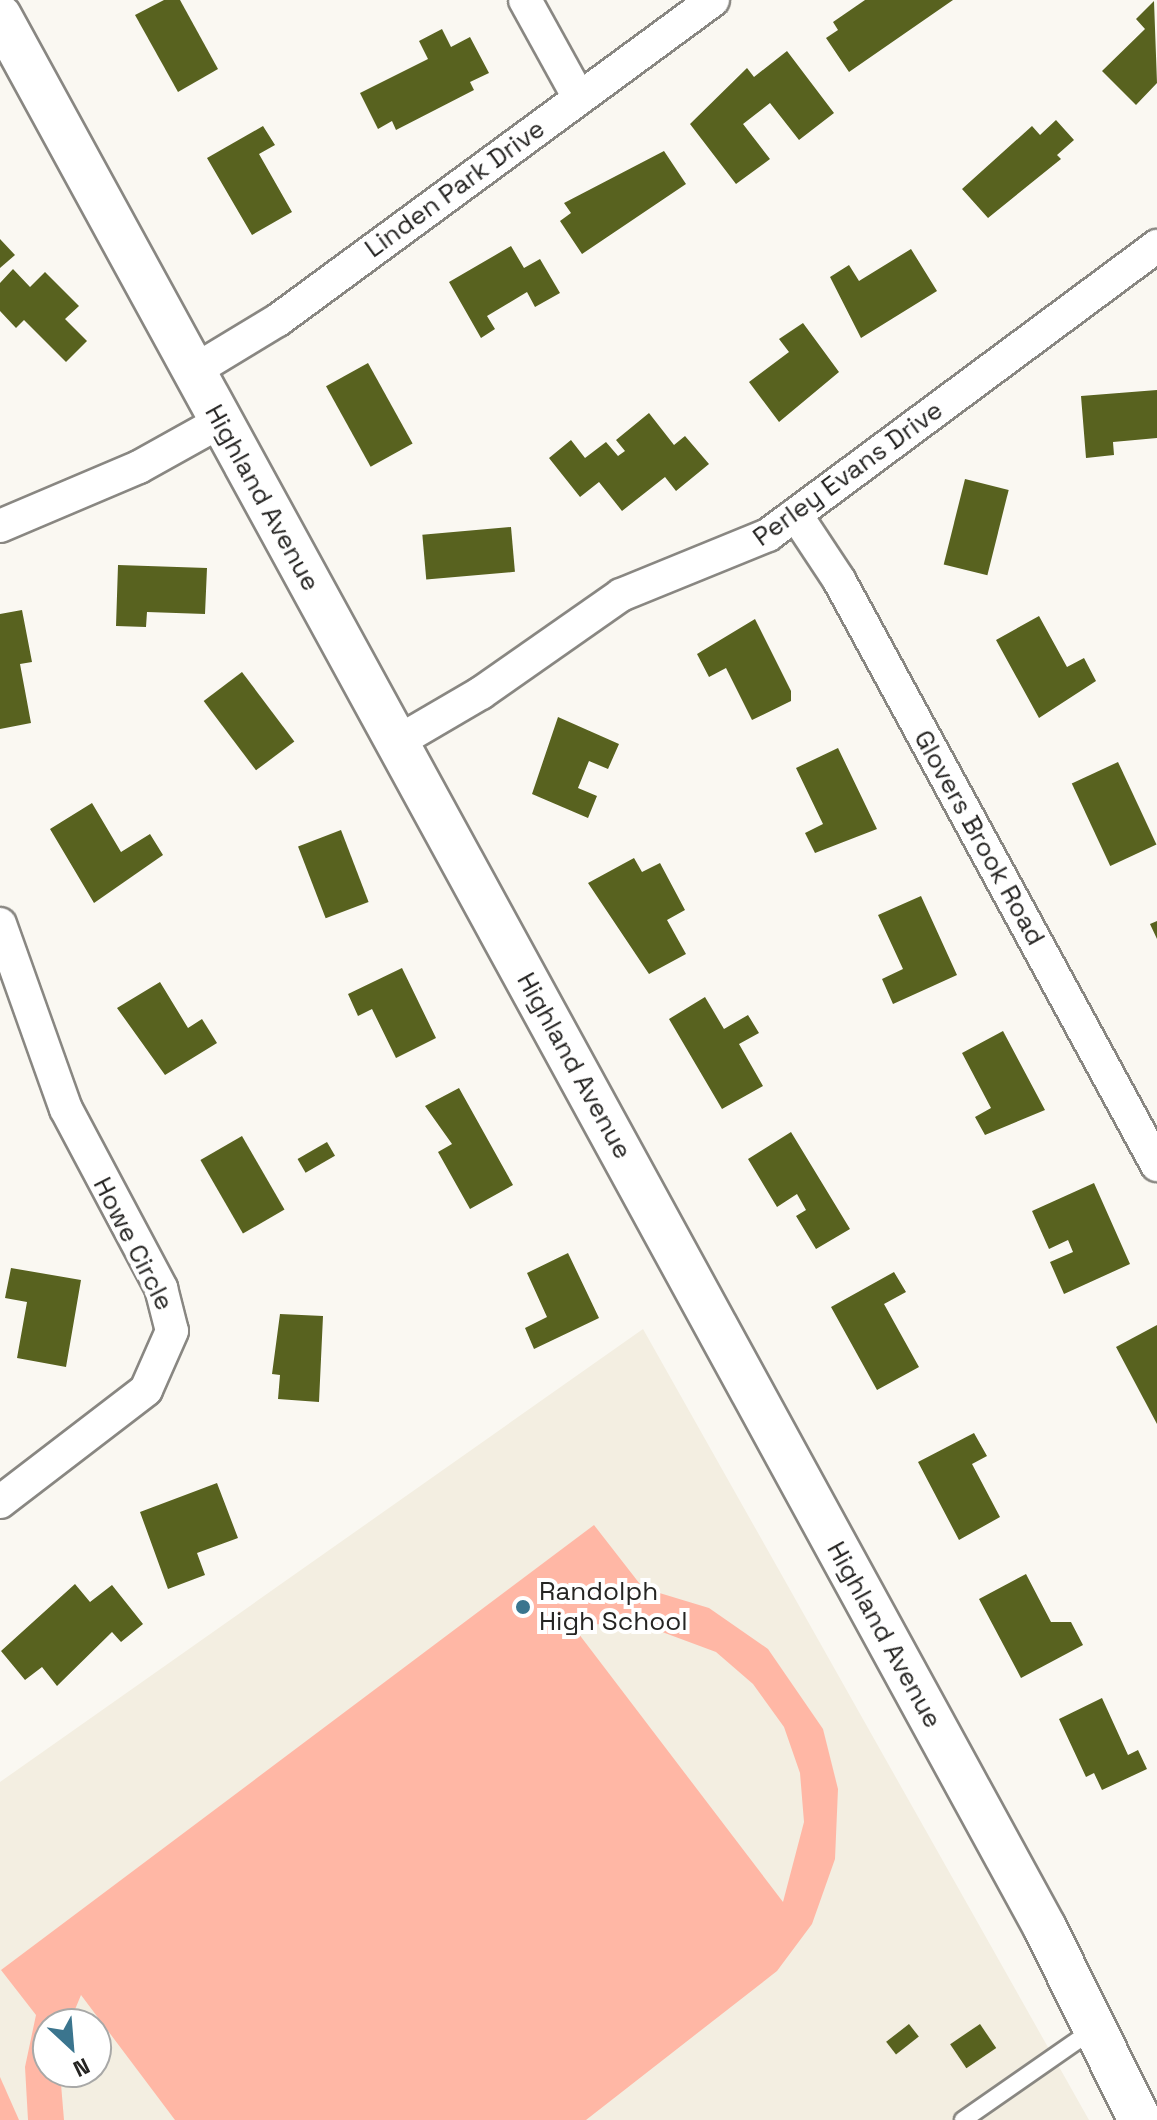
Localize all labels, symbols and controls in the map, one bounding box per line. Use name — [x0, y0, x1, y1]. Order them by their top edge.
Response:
street label: Linden Park Drive — [359, 113, 551, 265]
street label: Perley Evans Drive — [747, 395, 949, 553]
street label: Highland Avenue — [198, 399, 326, 597]
street label: Glovers Brook Road — [907, 725, 1051, 951]
street label: Highland Avenue — [510, 967, 638, 1165]
street label: Howe Circle — [86, 1172, 180, 1316]
street label: Highland Avenue — [820, 1536, 948, 1734]
place label: Randolph High School — [539, 1576, 688, 1638]
marker: Randolph High School — [514, 1598, 532, 1616]
north arrow — [32, 2008, 112, 2088]
text: N — [69, 2052, 94, 2084]

